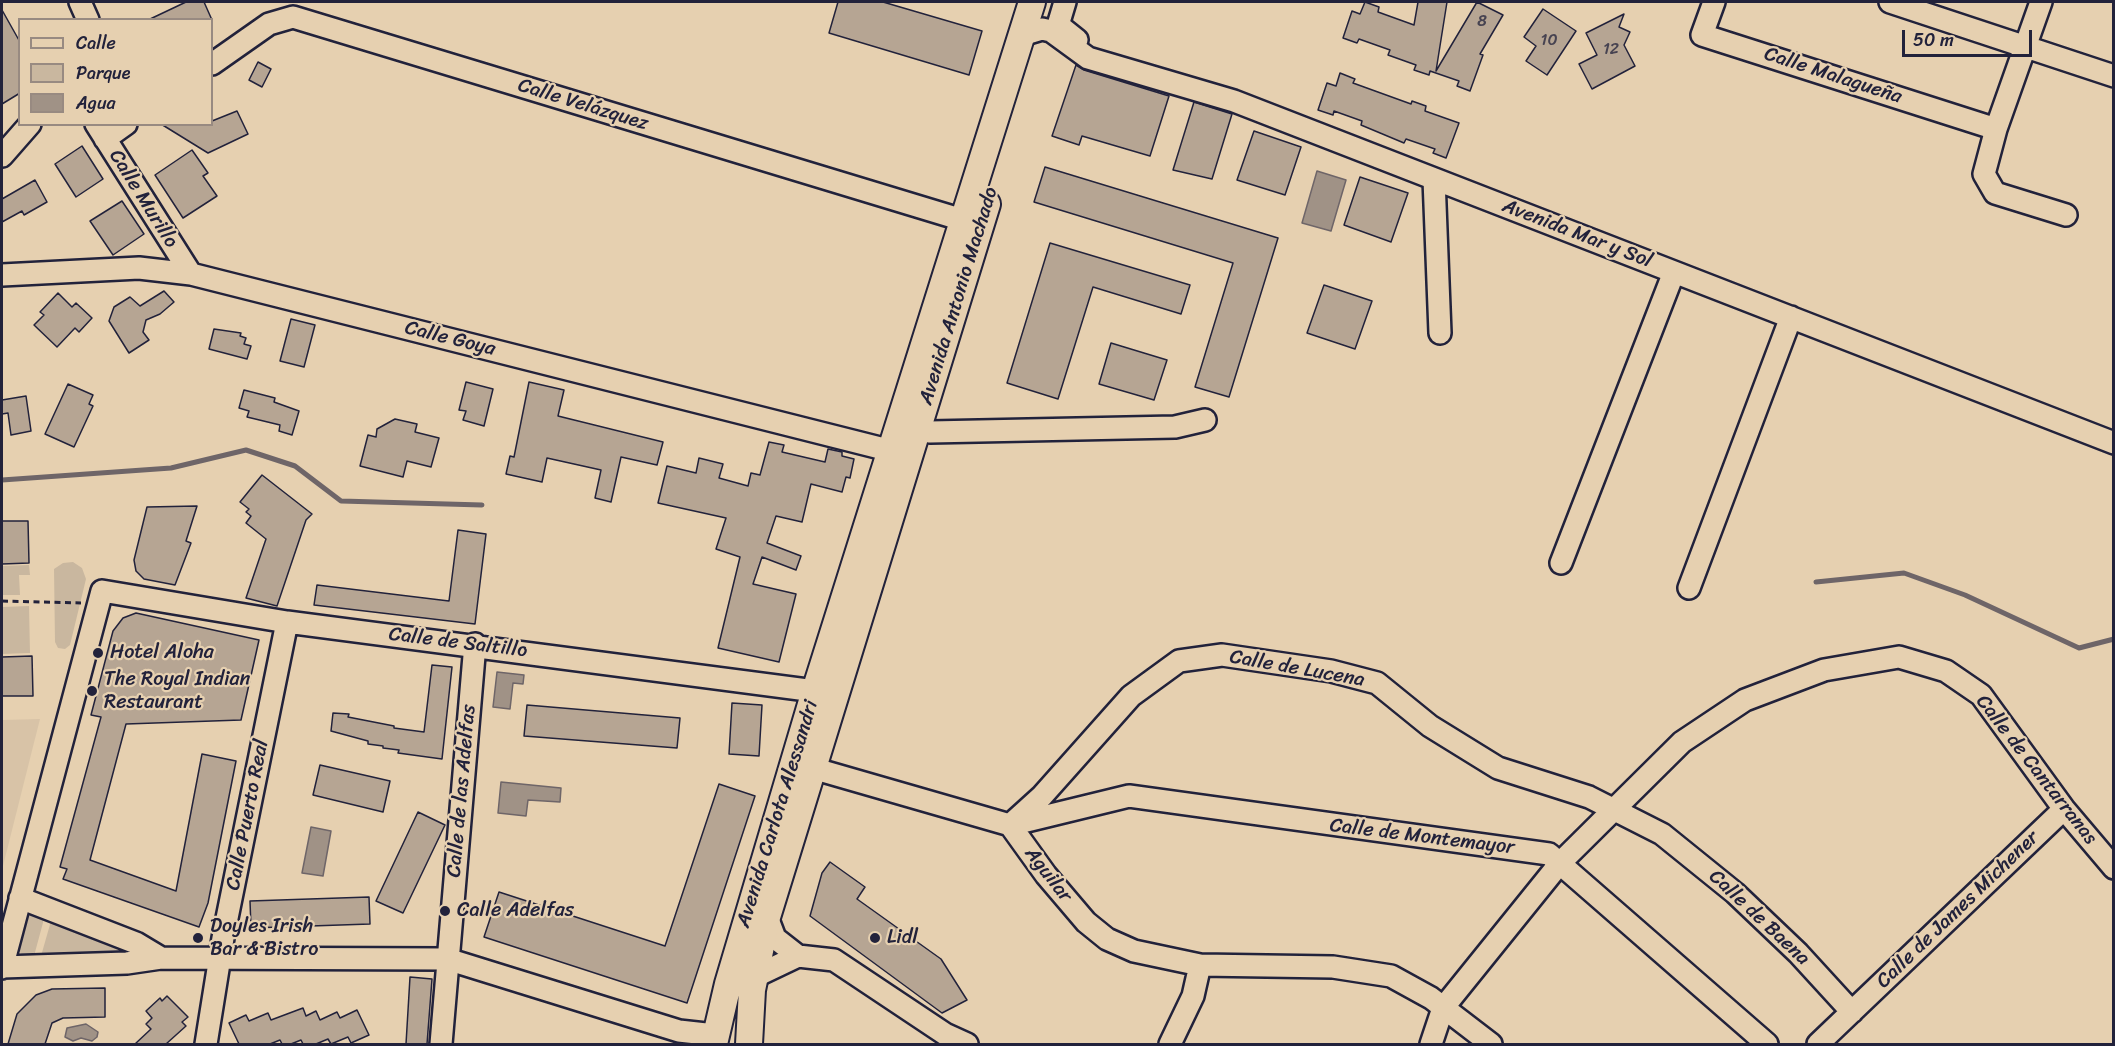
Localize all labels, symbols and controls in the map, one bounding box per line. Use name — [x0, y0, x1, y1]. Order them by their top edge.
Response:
house number: 8 — [1477, 12, 1487, 32]
legend — [18, 18, 213, 126]
scale bar — [1905, 18, 2036, 56]
text: 50 m — [1913, 24, 1954, 56]
text: Calle — [76, 27, 116, 59]
house number: 10 — [1541, 31, 1557, 51]
house number: 12 — [1603, 40, 1619, 60]
street label: Calle Malagueña — [1761, 42, 1905, 110]
text: Parque — [76, 57, 130, 89]
street label: Calle Velázquez — [515, 74, 651, 136]
text: Agua — [76, 87, 116, 119]
street label: Calle Murillo — [103, 145, 183, 253]
street label: Avenida Antonio Machado — [914, 184, 1004, 408]
street label: Avenida Mar y Sol — [1499, 194, 1655, 274]
street label: Calle Goya — [402, 316, 498, 362]
street label: Calle de Saltillo — [387, 623, 529, 663]
place label: Hotel Aloha — [110, 641, 214, 665]
street label: Calle de Lucena — [1228, 645, 1366, 693]
marker: Hotel Aloha — [91, 646, 105, 660]
place label: The Royal Indian Restaurant — [104, 668, 250, 715]
marker: The Royal Indian Restaurant — [85, 684, 99, 698]
street label: Calle de Cantarranas — [1970, 691, 2102, 849]
street label: Avenida Carlota Alessandri — [732, 698, 824, 930]
street label: Calle de las Adelfas — [443, 704, 481, 878]
street label: Calle Puerto Real — [222, 738, 274, 892]
street label: Calle de Montemayor — [1328, 814, 1516, 860]
street label: Calle de James Michener — [1872, 826, 2044, 994]
street label: Aguilar — [1019, 843, 1077, 907]
street label: Calle de Baena — [1704, 865, 1814, 971]
place label: Calle Adelfas — [457, 899, 574, 923]
marker: Calle Adelfas — [438, 904, 452, 918]
place label: Doyles Irish Bar & Bistro — [210, 915, 318, 962]
place label: Lidl — [887, 926, 918, 950]
marker: Doyles Irish Bar & Bistro — [191, 931, 205, 945]
marker: Lidl — [868, 931, 882, 945]

